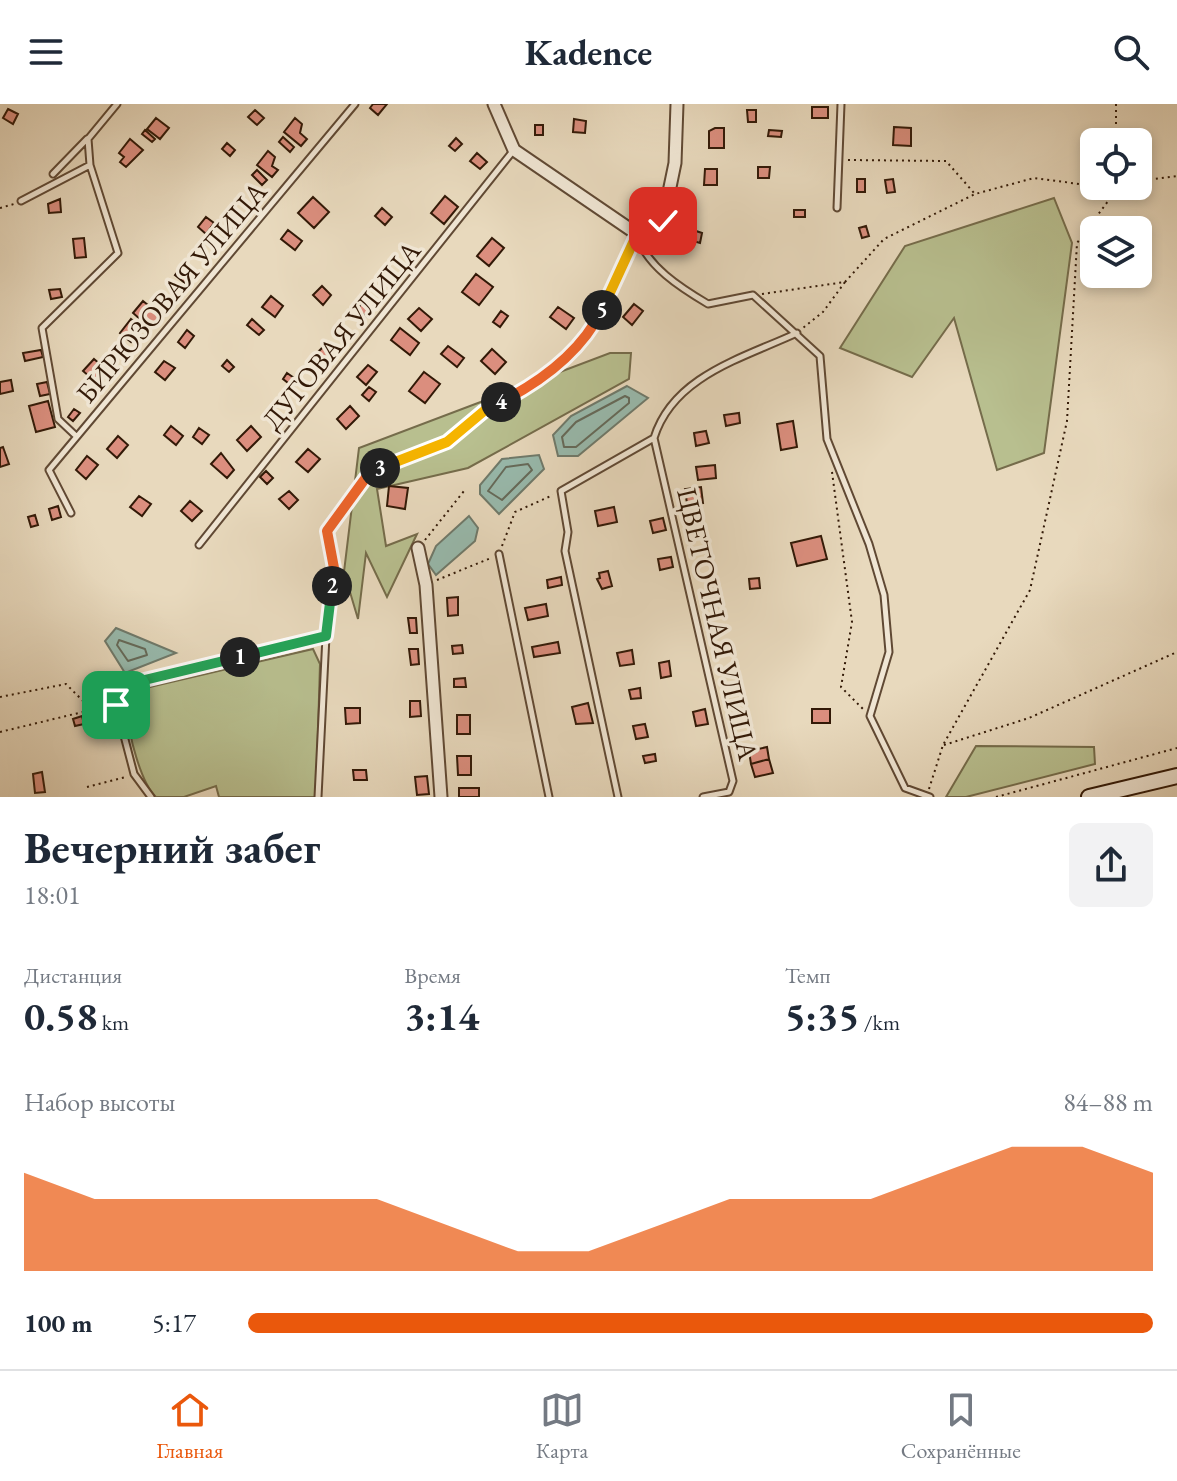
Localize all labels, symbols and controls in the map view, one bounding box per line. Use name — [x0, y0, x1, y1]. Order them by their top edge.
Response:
text: Kadence — [525, 29, 652, 76]
icon: menu — [24, 30, 68, 74]
icon: search — [1109, 30, 1153, 74]
map controls — [1080, 128, 1152, 288]
button: locate — [1080, 128, 1152, 200]
street label: БИРЮЗОВАЯ УЛИЦА — [68, 173, 275, 410]
pin — [629, 187, 697, 255]
icon: check — [641, 199, 685, 243]
button: layers — [1080, 216, 1152, 288]
street label: ДУГОВАЯ УЛИЦА — [254, 233, 429, 437]
pin: 5 — [582, 290, 622, 330]
text: 5 — [596, 295, 608, 324]
pin: 4 — [481, 382, 521, 422]
text: 4 — [495, 387, 507, 416]
pin: 3 — [360, 448, 400, 488]
text: 3 — [374, 453, 386, 482]
street label: ЦВЕТОЧНАЯ УЛИЦА — [669, 484, 767, 764]
pin: 2 — [312, 566, 352, 606]
text: 2 — [326, 571, 338, 600]
pin: 1 — [220, 637, 260, 677]
text: 1 — [234, 642, 246, 671]
pin — [82, 671, 150, 739]
icon: arrive — [94, 683, 138, 727]
text: Вечерний забег — [24, 819, 320, 876]
button: share — [1069, 823, 1153, 907]
text: 18:01 — [24, 878, 80, 912]
text: Дистанция — [24, 961, 122, 990]
text: Время — [404, 961, 461, 990]
text: Темп — [785, 961, 830, 990]
text: 0.58 — [24, 990, 97, 1042]
text: 3:14 — [404, 990, 479, 1042]
text: 5:35 — [785, 990, 859, 1042]
text: km — [97, 1008, 129, 1037]
text: /km — [859, 1008, 900, 1037]
text: Набор высоты — [24, 1085, 175, 1119]
text: 84–88 m — [1063, 1085, 1153, 1119]
text: 100 m — [24, 1306, 92, 1340]
text: 5:17 — [152, 1306, 196, 1340]
tab: Главная — [156, 1388, 223, 1465]
tab: Карта — [536, 1388, 588, 1465]
tab: Сохранённые — [901, 1388, 1021, 1465]

